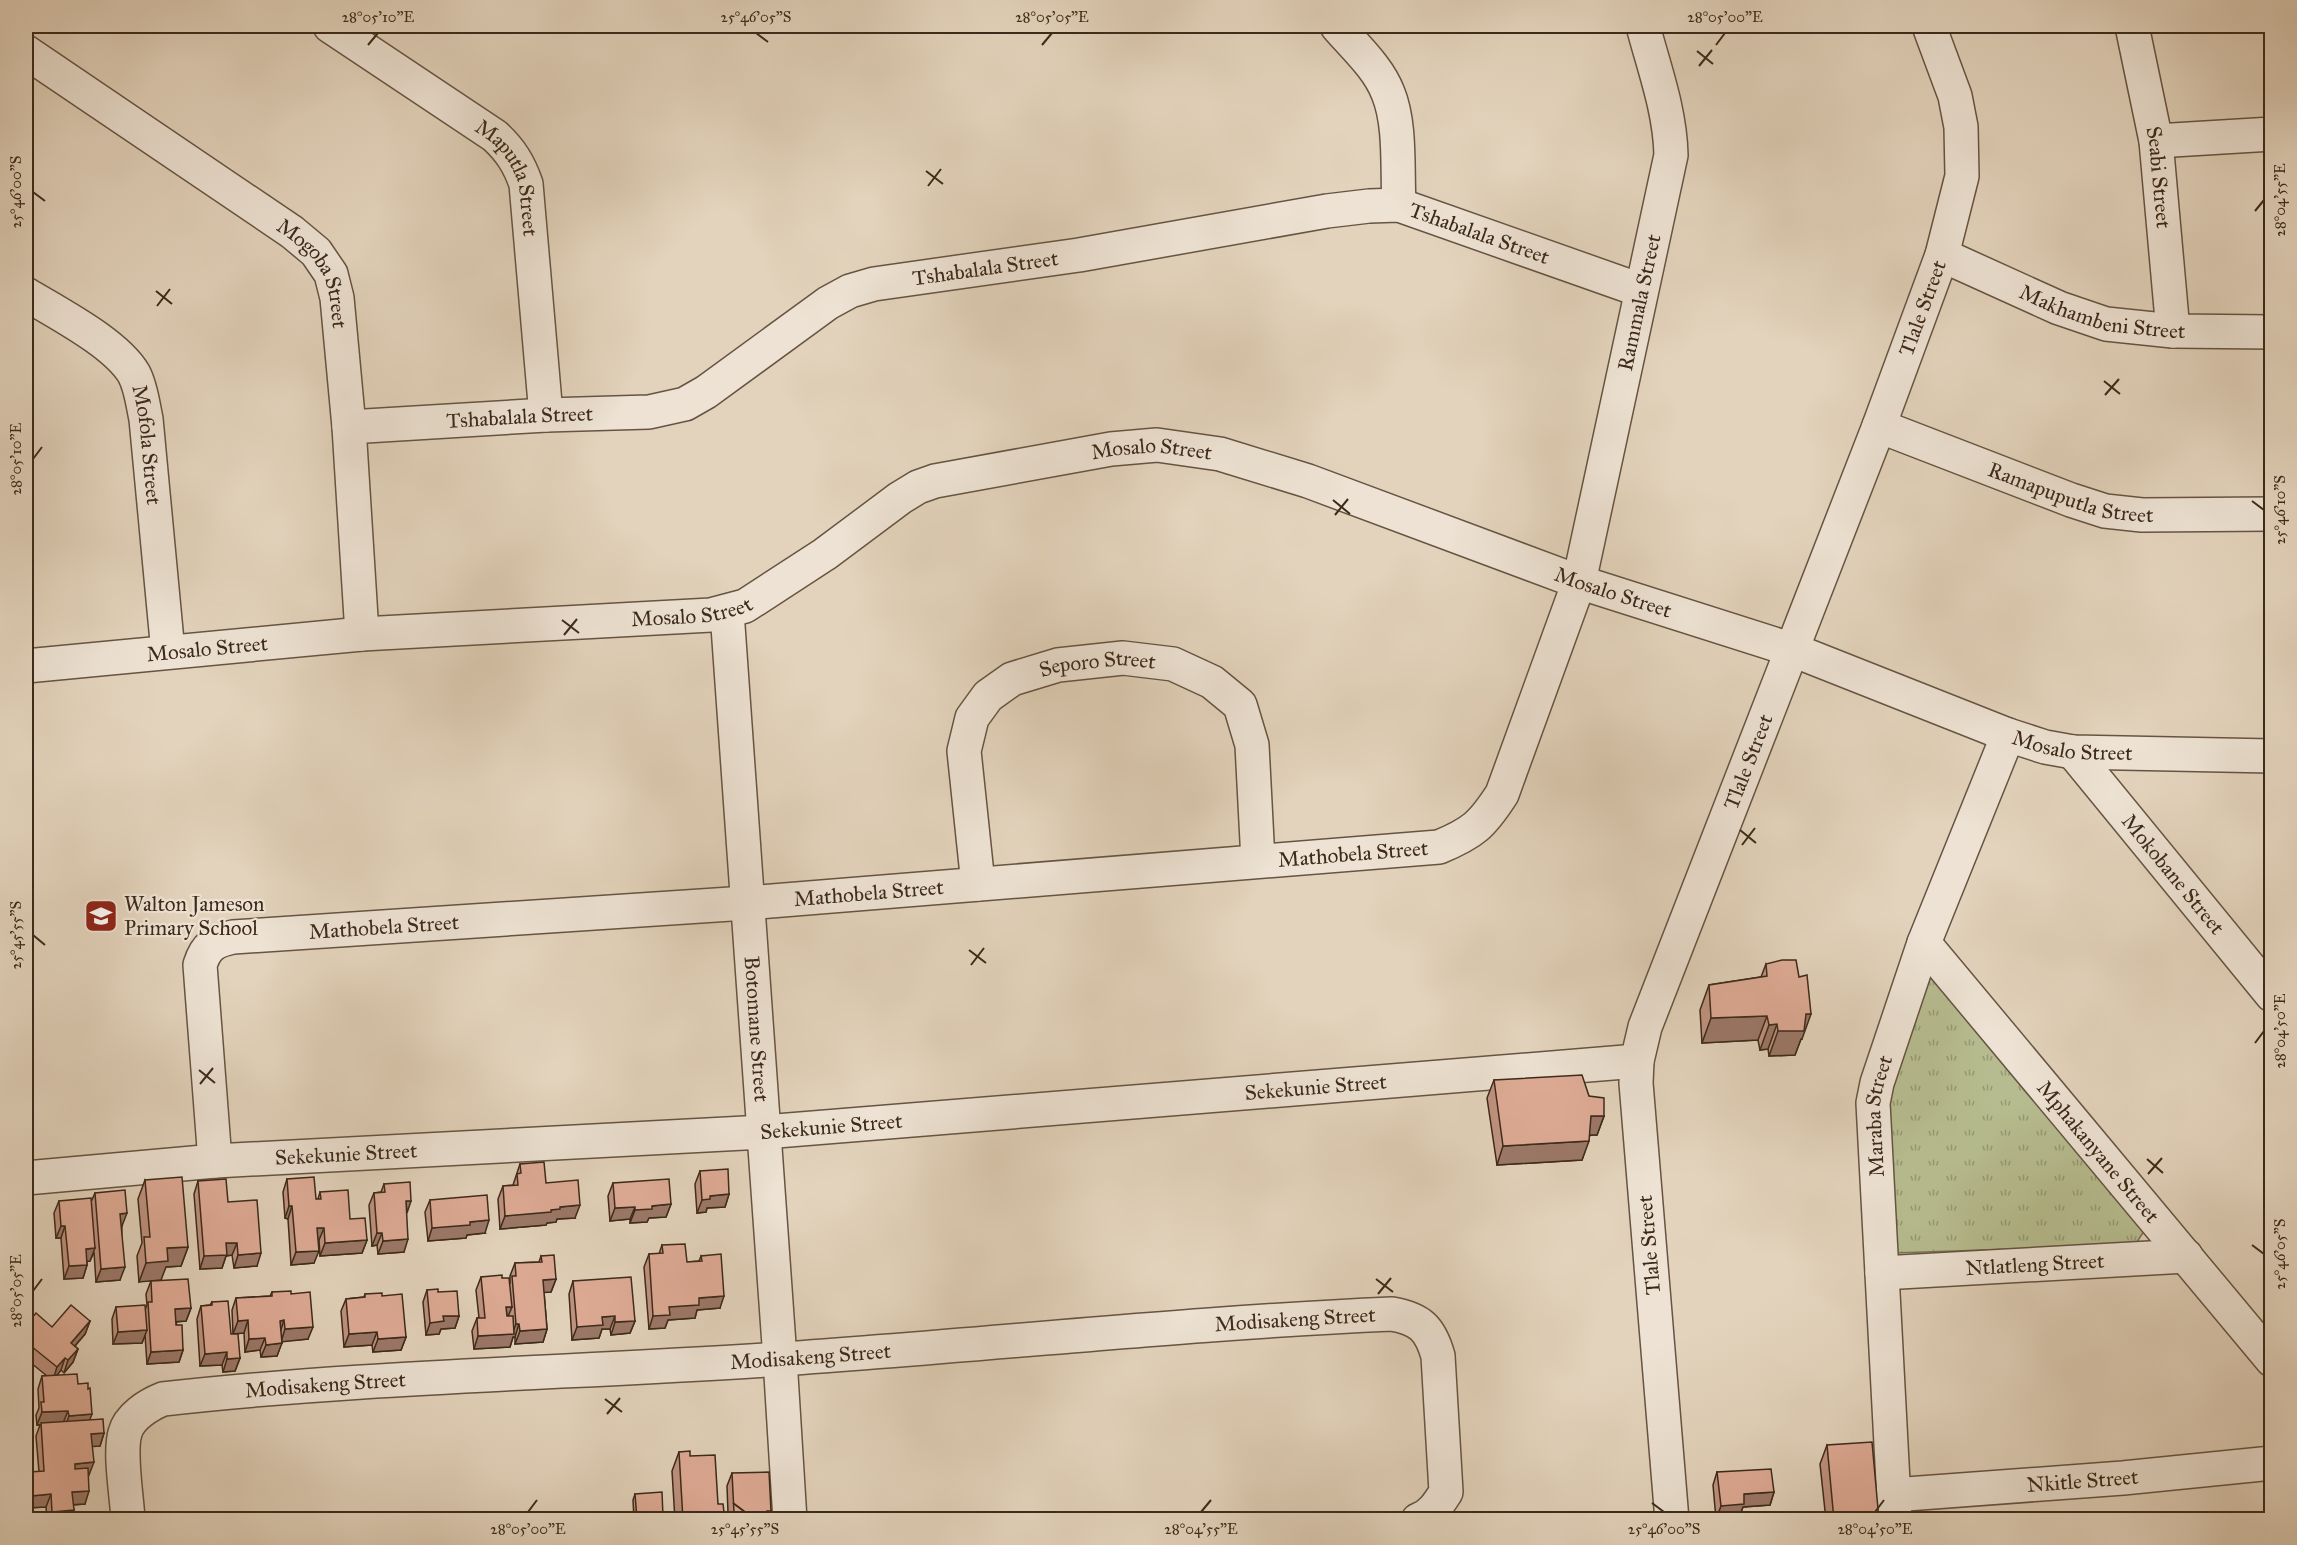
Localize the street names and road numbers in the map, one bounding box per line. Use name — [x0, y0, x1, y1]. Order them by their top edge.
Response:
street label: Maputla Street — [470, 114, 544, 238]
street label: Seabi Street — [2140, 124, 2177, 230]
street label: Tshabalala Street — [1406, 197, 1554, 270]
street label: Mogoba Street — [272, 213, 353, 330]
street label: Rammala Street — [1612, 231, 1667, 373]
street label: Tshabalala Street — [911, 245, 1060, 291]
street label: Tlale Street — [1893, 256, 1952, 360]
street label: Makhambeni Street — [2015, 279, 2186, 344]
street label: Mofola Street — [126, 382, 167, 507]
street label: Tshabalala Street — [446, 401, 594, 434]
street label: Mosalo Street — [1089, 432, 1214, 466]
street label: Ramapuputla Street — [1984, 456, 2154, 528]
street label: Mosalo Street — [1551, 561, 1676, 624]
street label: Mosalo Street — [630, 591, 758, 632]
street label: Mosalo Street — [145, 630, 270, 667]
street label: Seporo Street — [1036, 645, 1158, 683]
street label: Tlale Street — [1718, 710, 1779, 813]
street label: Mosalo Street — [2009, 724, 2133, 766]
street label: Mokobane Street — [2116, 809, 2230, 940]
street label: Mathobela Street — [1277, 835, 1430, 873]
street label: Mathobela Street — [793, 874, 945, 912]
street label: Mathobela Street — [308, 909, 460, 945]
street label: Botomane Street — [738, 955, 775, 1103]
street label: Maraba Street — [1860, 1051, 1899, 1178]
street label: Sekekunie Street — [1244, 1068, 1388, 1106]
street label: Mphakanyane Street — [2031, 1075, 2166, 1229]
street label: Sekekunie Street — [759, 1108, 904, 1145]
street label: Sekekunie Street — [274, 1137, 418, 1171]
street label: Tlale Street — [1632, 1193, 1666, 1296]
street label: Ntlatleng Street — [1965, 1248, 2106, 1281]
street label: Modisakeng Street — [1214, 1302, 1377, 1338]
street label: Modisakeng Street — [729, 1338, 893, 1375]
street label: Modisakeng Street — [244, 1366, 407, 1404]
street label: Nkitle Street — [2026, 1463, 2140, 1498]

